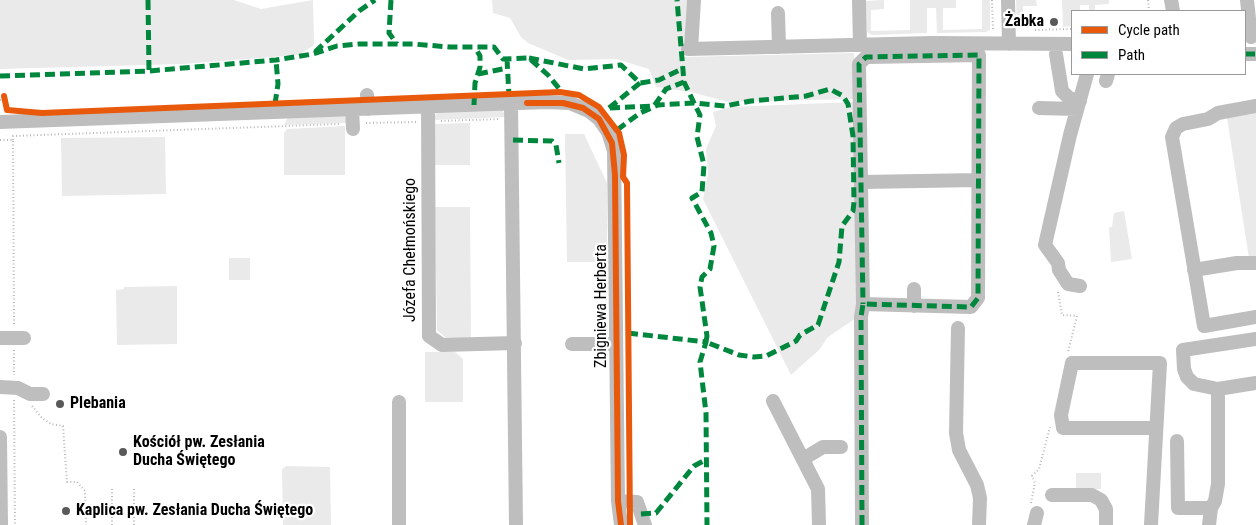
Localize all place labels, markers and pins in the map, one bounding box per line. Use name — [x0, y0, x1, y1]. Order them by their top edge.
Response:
place label: Żabka — [1005, 12, 1044, 32]
marker: Żabka — [1048, 16, 1060, 28]
place label: Plebania — [70, 394, 126, 414]
marker: Plebania — [54, 398, 66, 410]
place label: Kościół pw. Zesłania Ducha Świętego — [133, 433, 265, 471]
marker: Kościół pw. Zesłania Ducha Świętego — [117, 446, 129, 458]
place label: Kaplica pw. Zesłania Ducha Świętego — [76, 501, 313, 521]
marker: Kaplica pw. Zesłania Ducha Świętego — [60, 505, 72, 517]

